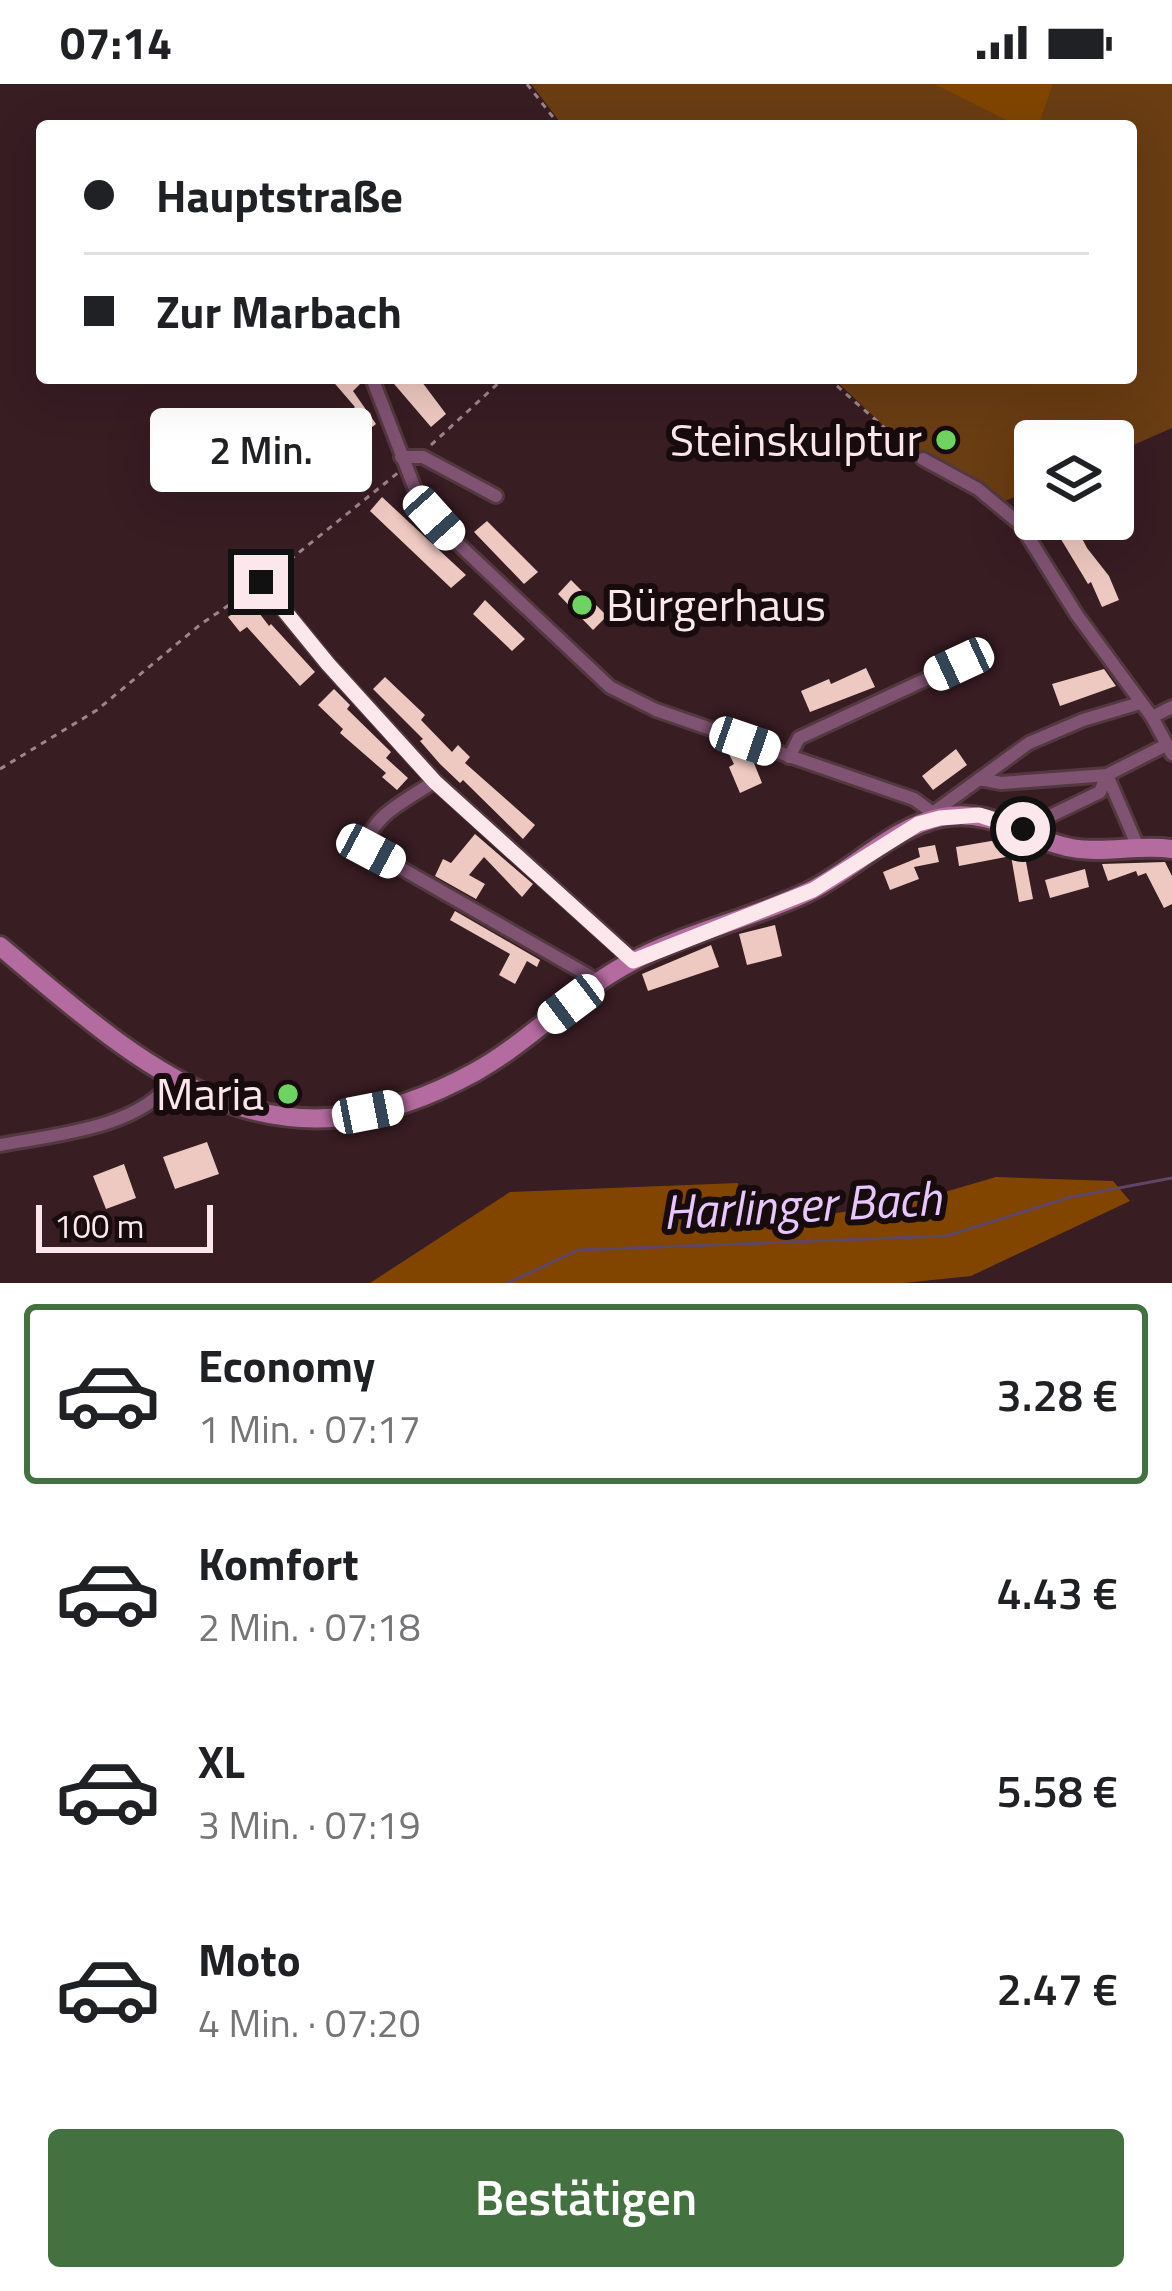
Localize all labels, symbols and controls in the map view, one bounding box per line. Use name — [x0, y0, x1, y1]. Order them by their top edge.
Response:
text: 07:14 — [60, 8, 172, 76]
text: Hauptstraße — [156, 161, 403, 229]
text: Zur Marbach — [156, 277, 402, 345]
place label: Steinskulptur — [670, 405, 922, 473]
callout: 2 Min. — [150, 408, 372, 492]
text: 2 Min. — [209, 420, 313, 479]
map controls — [1014, 420, 1134, 540]
button: layers — [1014, 420, 1134, 540]
marker: Steinskulptur — [933, 427, 959, 453]
car — [397, 479, 471, 557]
route end — [234, 555, 288, 609]
place label: Bürgerhaus — [606, 570, 826, 638]
marker: Bürgerhaus — [569, 592, 595, 618]
car — [919, 632, 999, 696]
car — [705, 712, 785, 770]
route start — [996, 802, 1050, 856]
car — [331, 818, 411, 884]
car — [531, 968, 611, 1040]
place label: Maria — [156, 1059, 264, 1127]
marker: Maria — [275, 1081, 301, 1107]
car — [329, 1087, 407, 1137]
water label: Harlinger Bach — [661, 1161, 944, 1248]
scale bar — [36, 1199, 213, 1252]
text: 100 m — [54, 1201, 144, 1251]
text: Economy — [198, 1331, 375, 1399]
icon: car — [54, 1340, 162, 1448]
text: 3.28 € — [997, 1360, 1118, 1428]
text: 1 Min. · 07:17 — [198, 1399, 421, 1458]
text: Komfort — [198, 1529, 359, 1597]
icon: car — [54, 1538, 162, 1646]
text: 4.43 € — [997, 1558, 1118, 1626]
text: 2 Min. · 07:18 — [198, 1597, 421, 1656]
text: XL — [198, 1727, 245, 1795]
icon: car — [54, 1736, 162, 1844]
text: 5.58 € — [997, 1756, 1118, 1824]
text: 3 Min. · 07:19 — [198, 1795, 421, 1854]
text: Moto — [198, 1925, 301, 1993]
icon: car — [54, 1934, 162, 2042]
text: 2.47 € — [997, 1954, 1118, 2022]
text: 4 Min. · 07:20 — [198, 1993, 421, 2052]
button: Bestätigen — [48, 2129, 1124, 2267]

